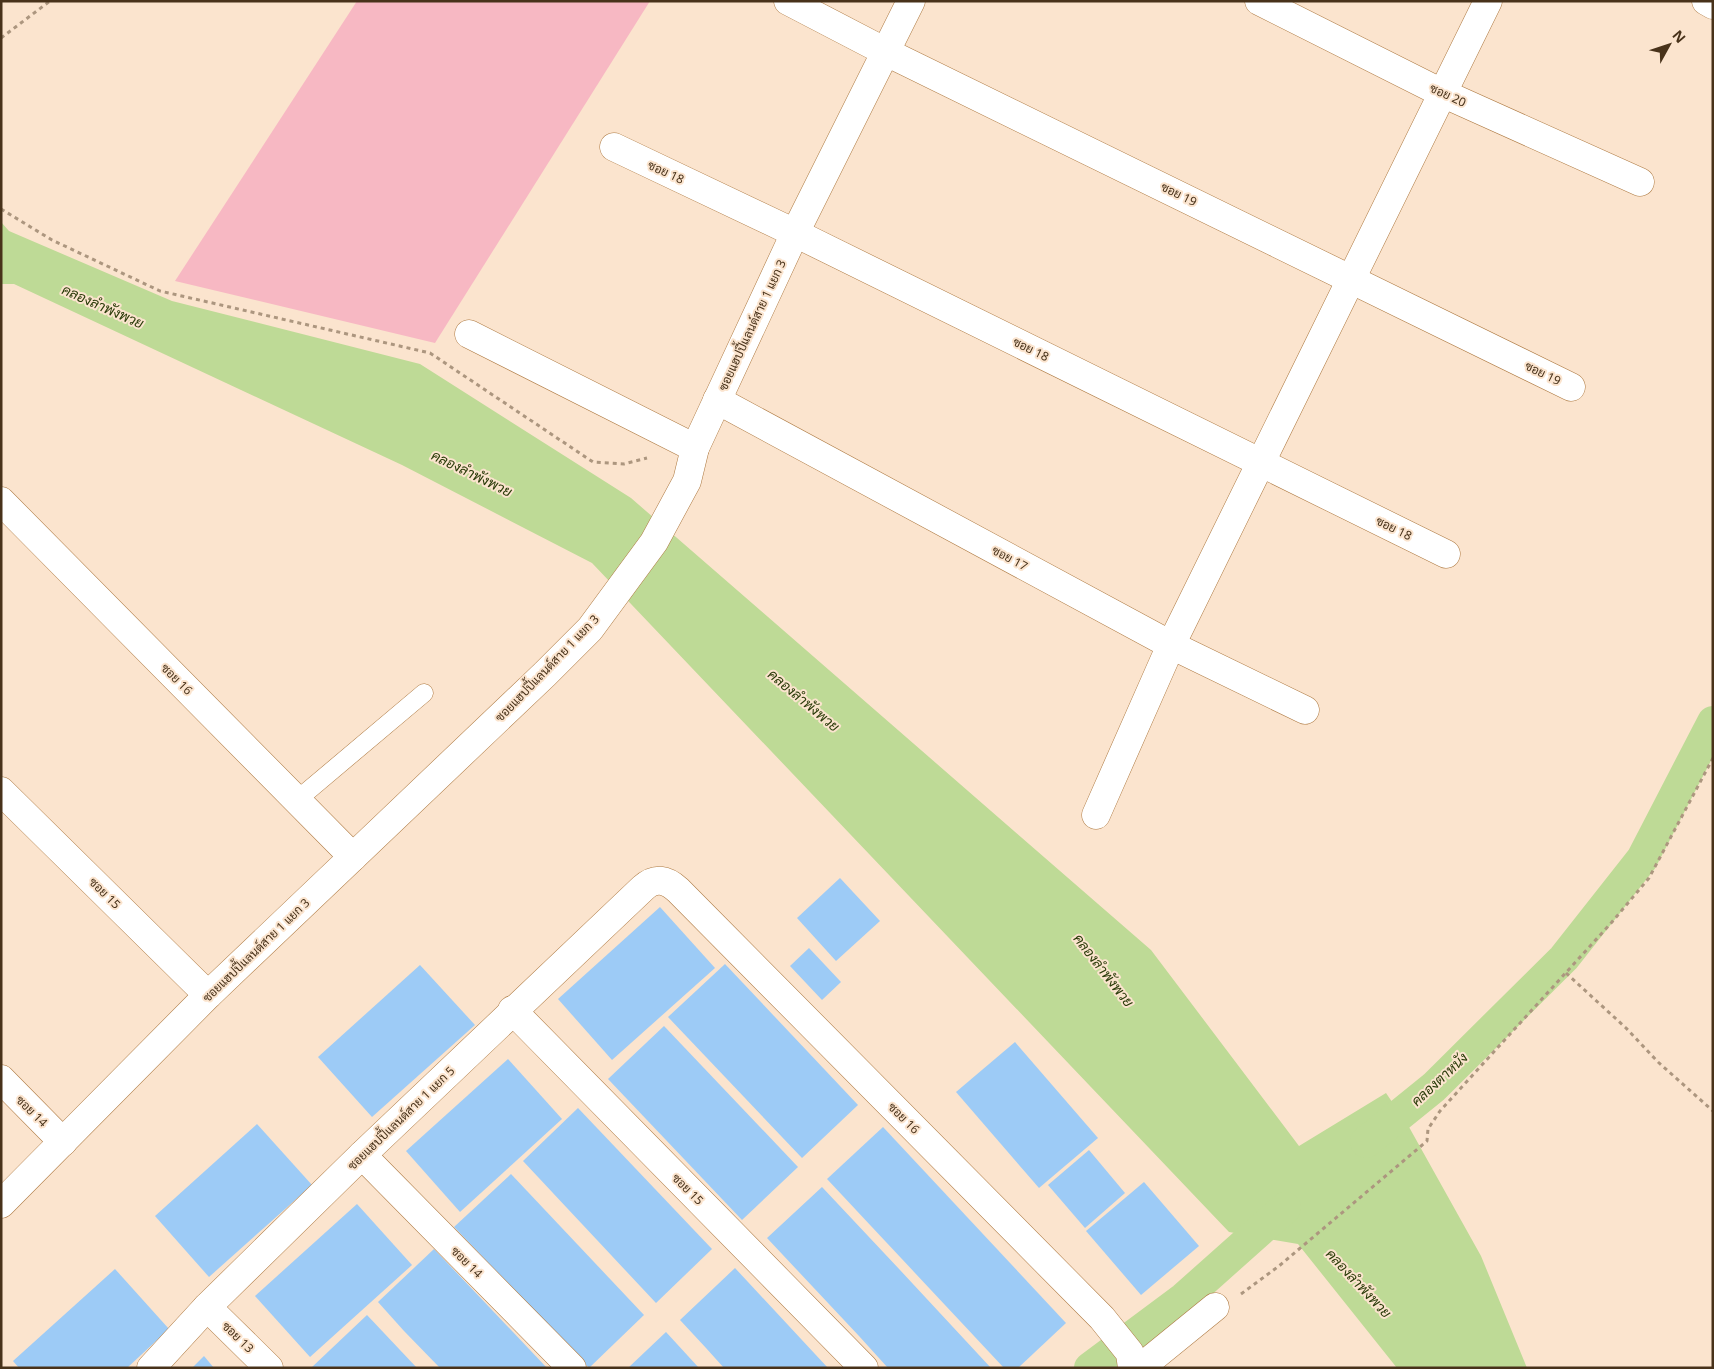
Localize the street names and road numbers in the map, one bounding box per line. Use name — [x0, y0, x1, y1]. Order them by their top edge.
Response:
street label: ซอย 20 — [1427, 79, 1469, 111]
street label: ซอย 18 — [645, 156, 687, 188]
street label: ซอย 19 — [1158, 178, 1200, 210]
street label: ซอยแฮปปี้แลนด์สาย 1 แยก 3 — [712, 256, 790, 393]
street label: ซอย 18 — [1010, 333, 1052, 365]
street label: ซอย 19 — [1522, 357, 1564, 389]
street label: ซอย 18 — [1373, 512, 1415, 544]
street label: ซอย 17 — [989, 542, 1031, 575]
street label: ซอยแฮปปี้แลนด์สาย 1 แยก 3 — [490, 609, 603, 725]
street label: ซอย 16 — [157, 659, 197, 699]
street label: ซอย 15 — [85, 873, 125, 913]
street label: ซอยแฮปปี้แลนด์สาย 1 แยก 3 — [197, 893, 313, 1006]
street label: ซอยแฮปปี้แลนด์สาย 1 แยก 5 — [342, 1061, 458, 1174]
street label: ซอย 14 — [12, 1091, 52, 1131]
street label: ซอย 16 — [884, 1098, 924, 1138]
street label: ซอย 15 — [668, 1169, 708, 1209]
street label: ซอย 14 — [447, 1242, 487, 1282]
street label: ซอย 13 — [218, 1318, 258, 1356]

